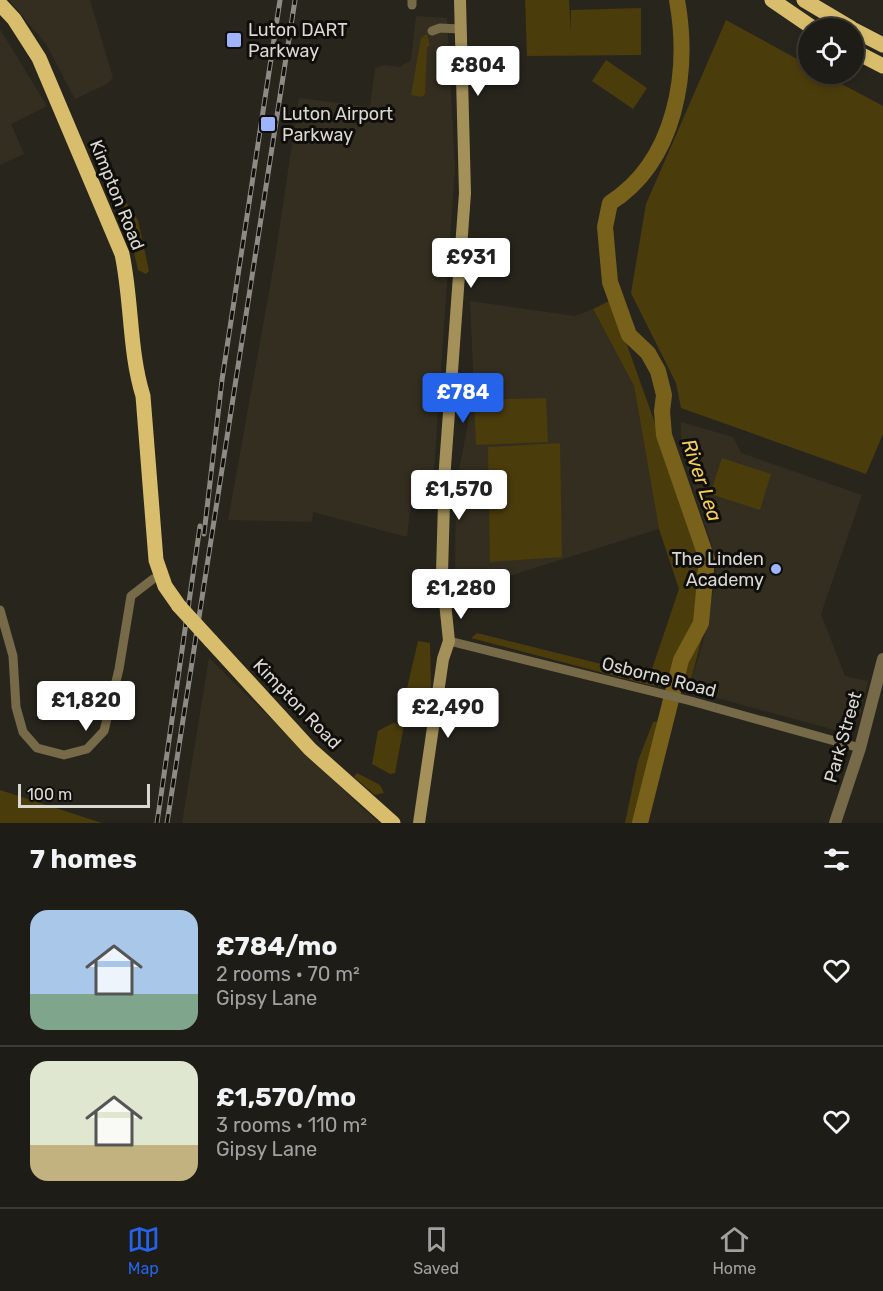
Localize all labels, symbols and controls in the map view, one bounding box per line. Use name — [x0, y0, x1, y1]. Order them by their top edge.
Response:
map controls — [798, 18, 864, 84]
button: locate — [798, 18, 864, 84]
place label: Luton DART Parkway — [248, 19, 348, 62]
marker: Luton DART Parkway — [225, 31, 243, 49]
pin: £804 — [442, 46, 514, 97]
text: £804 — [450, 53, 506, 77]
place label: Luton Airport Parkway — [282, 103, 393, 146]
marker: Luton Airport Parkway — [259, 115, 277, 133]
street label: Kimpton Road — [85, 137, 149, 253]
pin: £931 — [435, 238, 507, 289]
text: £931 — [446, 245, 496, 269]
pin: £784 — [427, 373, 499, 424]
text: £784 — [436, 380, 490, 404]
water label: River Lea — [677, 436, 727, 525]
pin: £1,570 — [410, 470, 508, 521]
text: £1,570 — [425, 477, 493, 501]
place label: The Linden Academy — [671, 548, 764, 591]
marker: The Linden Academy — [769, 562, 783, 576]
pin: £1,280 — [412, 569, 510, 620]
text: £1,280 — [426, 576, 496, 600]
street label: Osborne Road — [599, 652, 719, 702]
street label: Kimpton Road — [248, 654, 346, 754]
pin: £1,820 — [37, 681, 135, 732]
text: £1,820 — [51, 688, 121, 712]
pin: £2,490 — [399, 688, 497, 739]
street label: Park Street — [820, 689, 866, 785]
text: £2,490 — [412, 695, 484, 719]
scale bar — [18, 781, 150, 808]
text: 100 m — [27, 785, 72, 804]
icon: filters — [820, 843, 853, 876]
text: 7 homes — [30, 844, 137, 875]
text: £784/mo — [216, 931, 337, 962]
icon: home — [78, 934, 150, 1006]
icon: heart — [820, 954, 853, 987]
text: 2 rooms · 70 m² — [216, 962, 360, 986]
text: Gipsy Lane — [216, 986, 317, 1010]
text: £1,570/mo — [216, 1082, 356, 1113]
icon: home — [78, 1085, 150, 1157]
icon: heart — [820, 1105, 853, 1138]
text: 3 rooms · 110 m² — [216, 1113, 367, 1137]
text: Gipsy Lane — [216, 1137, 317, 1161]
tab: Map — [127, 1223, 160, 1278]
tab: Saved — [413, 1223, 459, 1278]
tab: Home — [712, 1223, 756, 1278]

